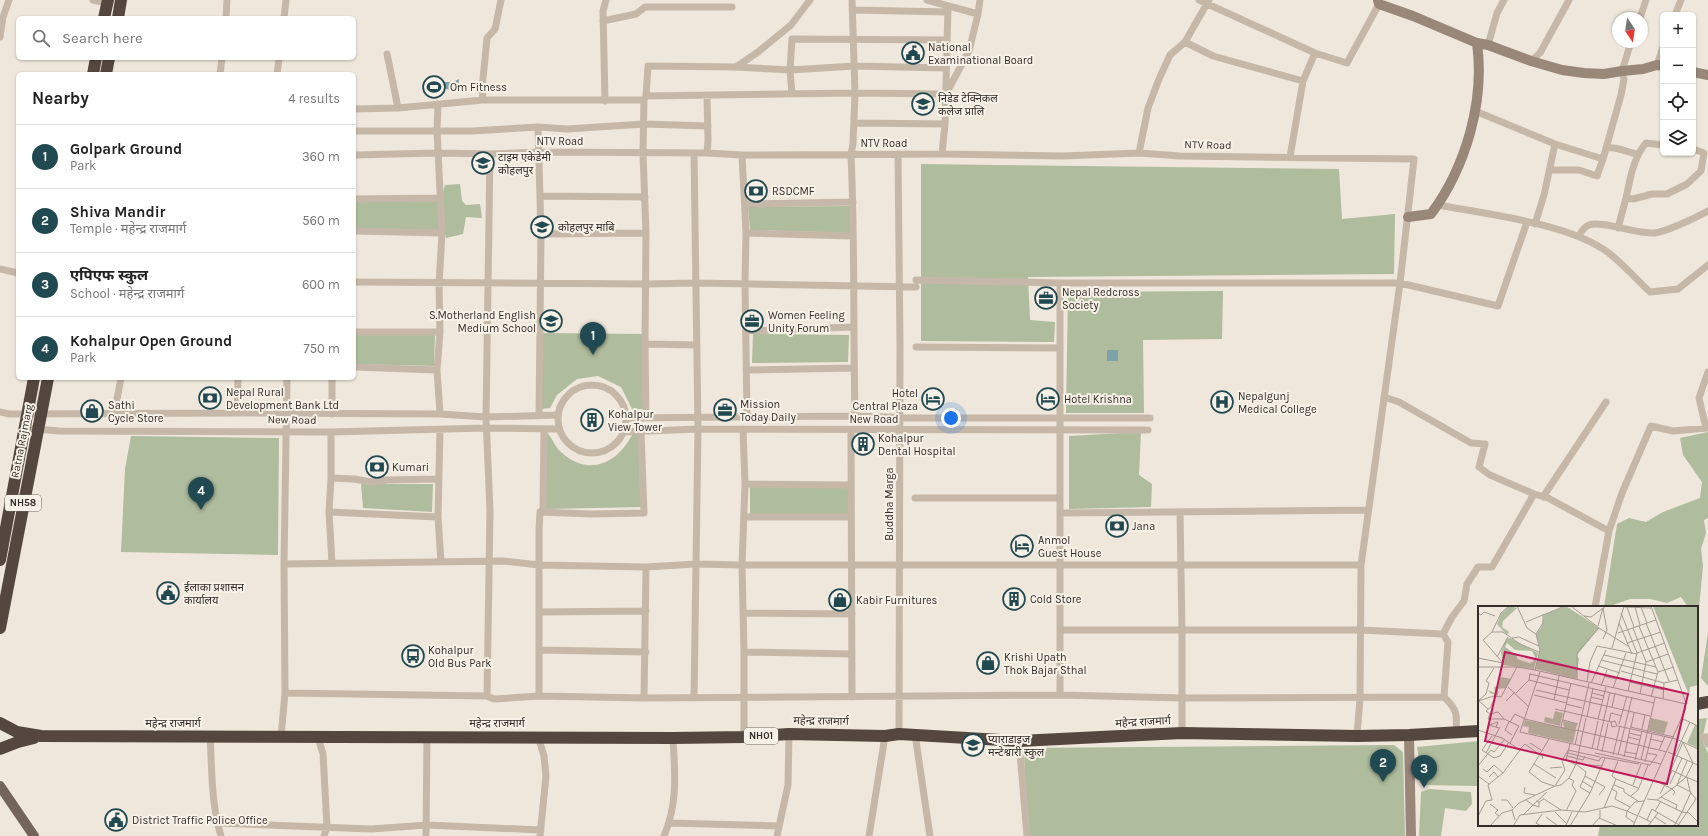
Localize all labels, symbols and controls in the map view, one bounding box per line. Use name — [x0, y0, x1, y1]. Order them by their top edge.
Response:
north arrow — [1612, 12, 1648, 48]
map controls — [1660, 12, 1696, 156]
button: + — [1660, 12, 1696, 48]
search box — [16, 16, 356, 60]
icon: search — [30, 27, 52, 49]
text: Search here — [62, 29, 143, 47]
public building icon: National Examinational Board — [900, 40, 926, 66]
place label: National Examinational Board — [928, 41, 1033, 67]
button: − — [1660, 48, 1696, 84]
sports icon: Om Fitness — [421, 74, 447, 100]
place label: Om Fitness — [450, 81, 507, 94]
button: locate — [1660, 84, 1696, 120]
text: Nearby — [32, 88, 89, 108]
text: 4 results — [288, 91, 340, 106]
school or university icon: निडेड टेक्निकल कलेज प्रालि — [910, 91, 936, 117]
place label: निडेड टेक्निकल कलेज प्रालि — [938, 92, 998, 118]
button: layers — [1660, 120, 1696, 156]
street label: NTV Road — [536, 135, 584, 148]
street label: NTV Road — [860, 137, 908, 150]
street label: NTV Road — [1184, 138, 1232, 152]
text: Golpark Ground — [70, 140, 182, 158]
text: 1 — [43, 149, 47, 164]
text: 360 m — [302, 149, 340, 164]
school or university icon: टाइम एकेडेमी कोहलपुर — [470, 150, 496, 176]
place label: टाइम एकेडेमी कोहलपुर — [498, 151, 551, 177]
text: Park — [70, 158, 96, 173]
bank icon: RSDCMF — [743, 178, 769, 204]
place label: RSDCMF — [772, 185, 815, 198]
text: Shiva Mandir — [70, 203, 165, 221]
text: 2 — [41, 213, 49, 228]
text: 560 m — [302, 213, 340, 228]
school or university icon: कोहलपुर माबि — [529, 214, 555, 240]
text: Temple · महेन्द्र राजमार्ग — [70, 221, 186, 236]
place label: कोहलपुर माबि — [558, 221, 615, 234]
text: एपिएफ स्कुल — [70, 266, 148, 284]
text: 3 — [41, 277, 49, 292]
text: 600 m — [302, 277, 340, 292]
office icon: Nepal Redcross Society — [1033, 285, 1059, 311]
text: School · महेन्द्र राजमार्ग — [70, 286, 184, 301]
place label: Nepal Redcross Society — [1062, 286, 1140, 312]
school or university icon: S.Motherland English Medium School — [538, 308, 564, 334]
office icon: Women Feeling Unity Forum — [739, 308, 765, 334]
place label: S.Motherland English Medium School — [429, 309, 536, 335]
place label: Women Feeling Unity Forum — [768, 309, 845, 335]
pin: 1 — [580, 322, 606, 355]
text: Kohalpur Open Ground — [70, 332, 232, 350]
text: 4 — [41, 341, 49, 356]
text: 750 m — [304, 341, 340, 356]
text: Park — [70, 350, 96, 365]
bank icon: Nepal Rural Development Bank Ltd — [197, 385, 223, 411]
place label: Nepal Rural Development Bank Ltd — [226, 386, 339, 412]
hotel icon: Hotel Central Plaza — [920, 386, 946, 412]
hotel icon: Hotel Krishna — [1035, 386, 1061, 412]
place label: Hotel Central Plaza — [853, 387, 918, 413]
hospital icon: Nepalgunj Medical College — [1209, 389, 1235, 415]
place label: Nepalgunj Medical College — [1238, 390, 1317, 416]
place label: Hotel Krishna — [1064, 393, 1132, 406]
office icon: Mission Today Daily — [712, 397, 738, 423]
shop icon: Sathi Cycle Store — [79, 398, 105, 424]
place label: Mission Today Daily — [740, 398, 796, 424]
place label: Sathi Cycle Store — [108, 399, 164, 425]
street label: Ratna Rajmarg — [8, 402, 36, 479]
building icon: Kohalpur View Tower — [579, 407, 605, 433]
place label: Kohalpur View Tower — [608, 408, 662, 434]
your location — [941, 408, 961, 428]
street label: New Road — [267, 413, 317, 427]
street label: New Road — [849, 413, 899, 426]
building icon: Kohalpur Dental Hospital — [850, 431, 876, 457]
place label: Kohalpur Dental Hospital — [878, 432, 956, 458]
bank icon: Kumari — [364, 454, 390, 480]
place label: Kumari — [392, 461, 429, 474]
street label: Buddha Marga — [883, 467, 896, 541]
pin: 4 — [188, 477, 214, 510]
road number: NH58 — [5, 495, 41, 511]
bank icon: Jana — [1104, 513, 1130, 539]
place label: Jana — [1132, 520, 1155, 533]
hotel icon: Anmol Guest House — [1009, 533, 1035, 559]
place label: Anmol Guest House — [1038, 534, 1102, 560]
public building icon: ईलाका प्रशासन कार्यालय — [155, 580, 181, 606]
place label: ईलाका प्रशासन कार्यालय — [184, 581, 245, 607]
building icon: Cold Store — [1001, 586, 1027, 612]
shop icon: Kabir Furnitures — [827, 587, 853, 613]
place label: Cold Store — [1030, 593, 1082, 606]
place label: Kabir Furnitures — [856, 594, 938, 607]
inset map — [1478, 606, 1698, 826]
bus stop icon: Kohalpur Old Bus Park — [400, 643, 426, 669]
place label: Kohalpur Old Bus Park — [428, 644, 492, 670]
shop icon: Krishi Upath Thok Bajar Sthal — [975, 650, 1001, 676]
place label: Krishi Upath Thok Bajar Sthal — [1004, 651, 1087, 677]
street label: महेन्द्र राजमार्ग — [793, 714, 850, 728]
street label: महेन्द्र राजमार्ग — [1115, 714, 1172, 730]
street label: महेन्द्र राजमार्ग — [145, 717, 202, 730]
street label: महेन्द्र राजमार्ग — [469, 717, 526, 730]
road number: NH01 — [744, 728, 778, 744]
school or university icon: प्याराडाइज मन्टेश्वारी स्कुल — [960, 732, 986, 758]
place label: प्याराडाइज मन्टेश्वारी स्कुल — [988, 733, 1045, 759]
pin: 2 — [1370, 749, 1396, 782]
pin: 3 — [1411, 755, 1437, 788]
public building icon: District Traffic Police Office — [103, 807, 129, 833]
place label: District Traffic Police Office — [132, 814, 268, 827]

